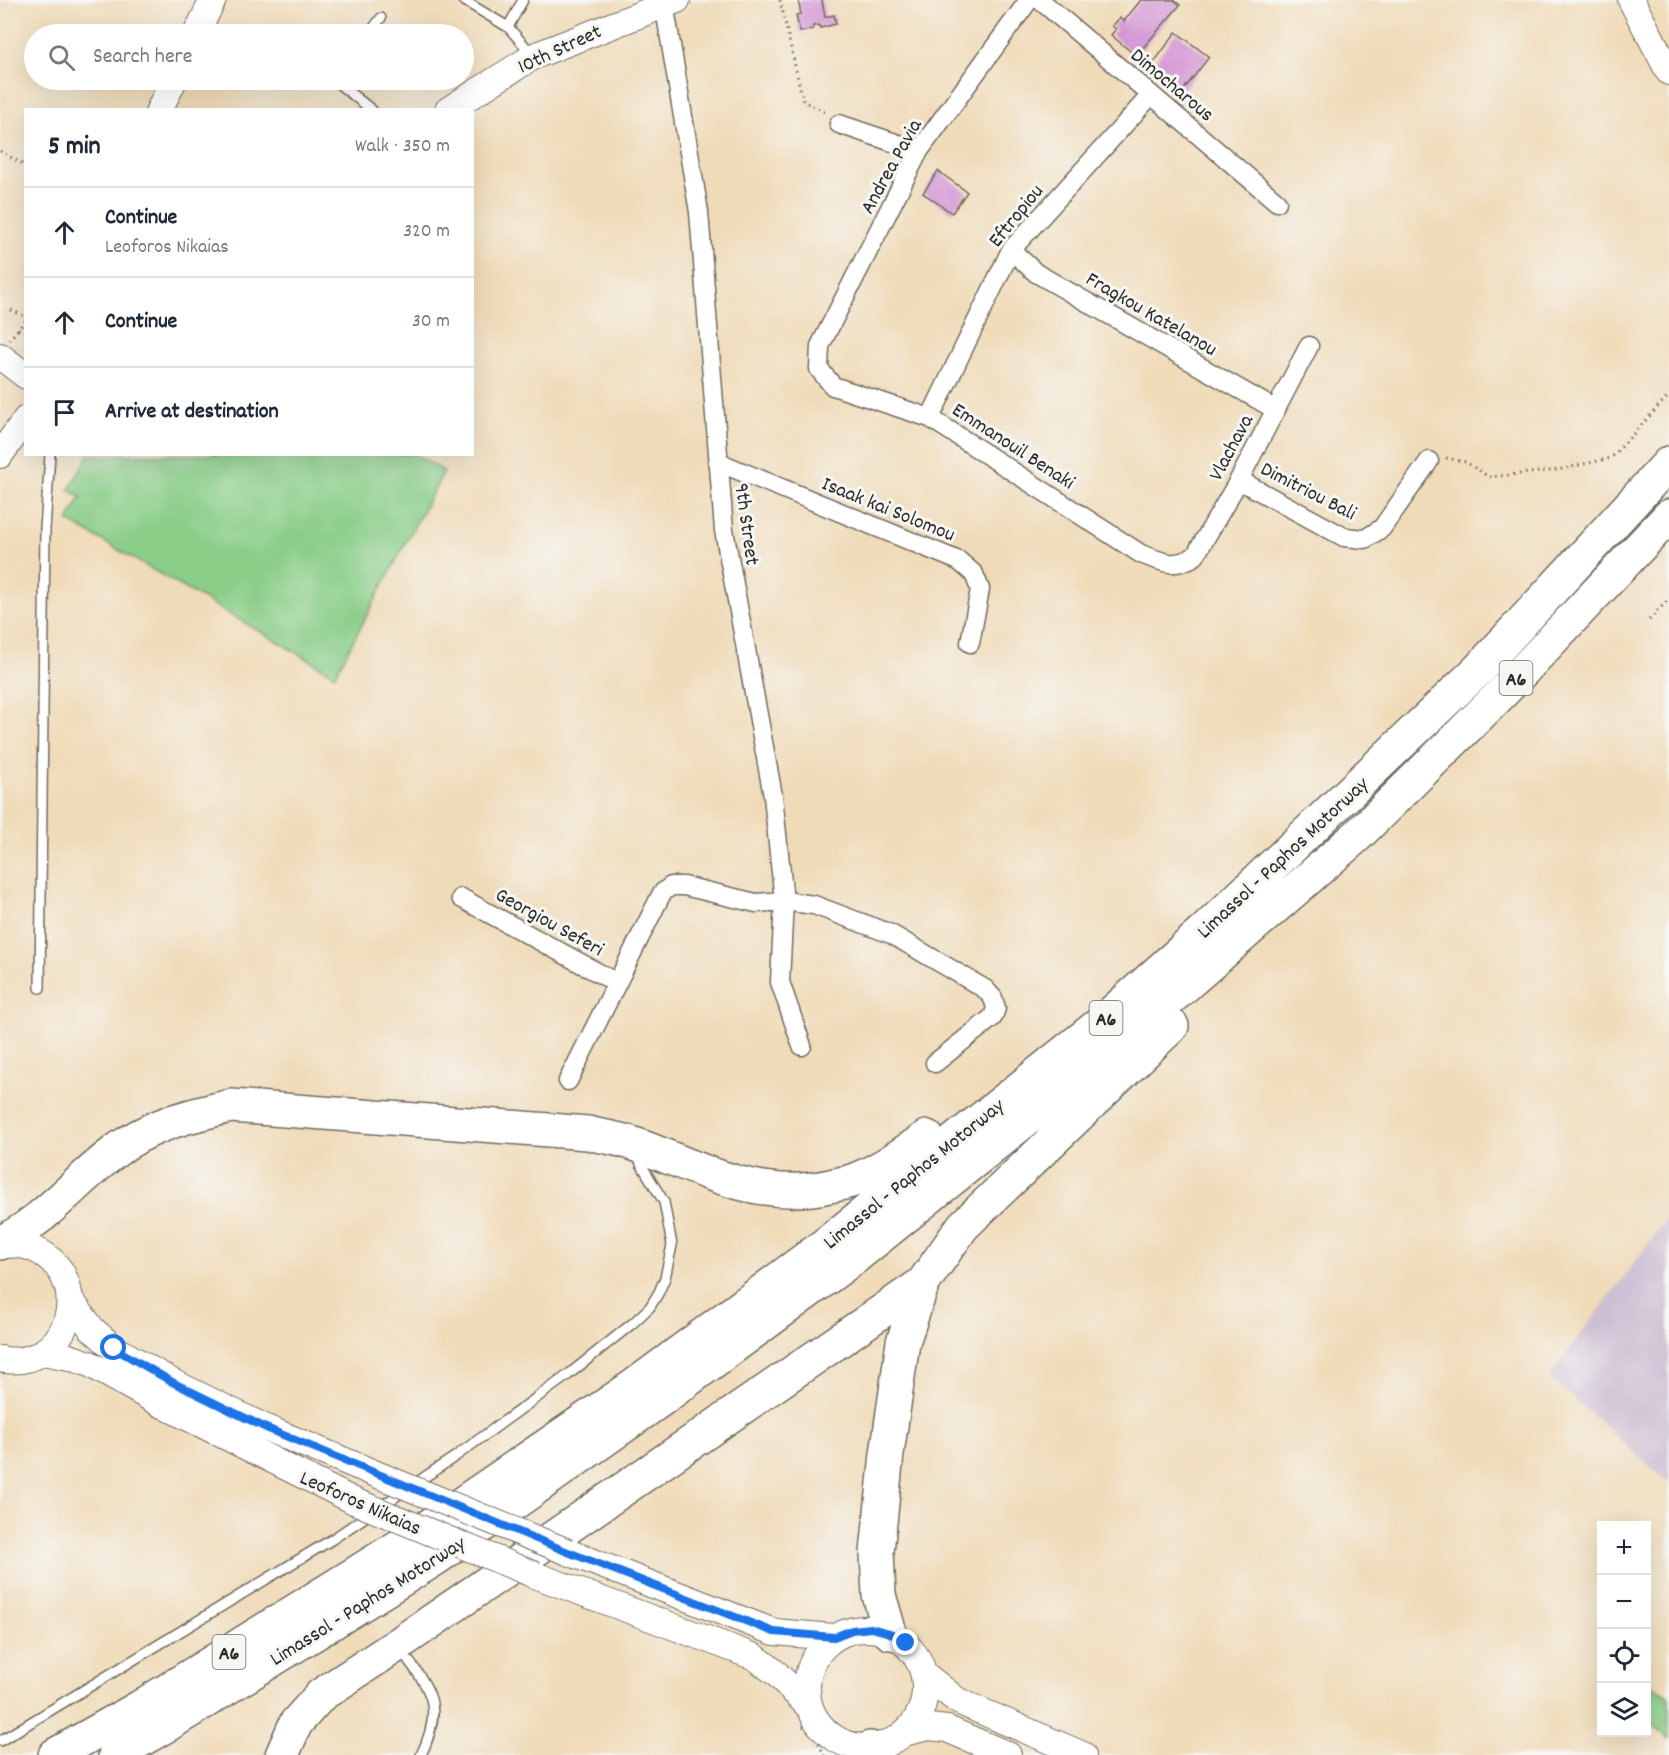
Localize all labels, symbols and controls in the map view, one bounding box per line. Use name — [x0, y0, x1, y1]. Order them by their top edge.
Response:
street label: 10th Street — [513, 18, 607, 83]
search box — [24, 24, 474, 90]
icon: search — [45, 41, 78, 74]
text: Search here — [93, 42, 192, 73]
street label: Dimocharous — [1123, 42, 1220, 130]
street label: Andrea Pavia — [854, 113, 932, 220]
text: 5 min — [48, 129, 101, 166]
text: Walk · 350 m — [355, 133, 450, 161]
street label: Eftropiou — [982, 179, 1052, 255]
text: Continue — [105, 203, 177, 234]
icon: ahead — [48, 216, 81, 249]
text: 320 m — [403, 218, 450, 246]
text: Leoforos Nikaias — [105, 234, 229, 262]
street label: Fragkou Katelanou — [1079, 266, 1222, 365]
icon: ahead — [48, 306, 81, 339]
text: Continue — [105, 307, 177, 338]
text: 30 m — [412, 308, 450, 336]
icon: arrive — [48, 396, 81, 429]
street label: Emmanouil Benaki — [945, 396, 1080, 499]
text: Arrive at destination — [105, 397, 279, 428]
street label: Vlachava — [1203, 409, 1263, 487]
street label: Dimitriou Bali — [1254, 456, 1361, 530]
street label: Isaak kai Solomou — [817, 470, 959, 551]
street label: 9th Street — [724, 481, 766, 568]
road number: A6 — [1500, 661, 1532, 695]
street label: Limassol - Paphos Motorway — [1191, 771, 1377, 947]
street label: Georgiou Seferi — [489, 881, 608, 966]
road number: A6 — [1090, 1001, 1122, 1035]
street label: Limassol - Paphos Motorway — [818, 1092, 1012, 1258]
route start — [100, 1334, 126, 1360]
street label: Leoforos Nikaias — [294, 1465, 425, 1545]
map controls — [1597, 1521, 1651, 1737]
button: + — [1597, 1521, 1651, 1575]
street label: Limassol - Paphos Motorway — [265, 1530, 473, 1675]
button: − — [1597, 1575, 1651, 1629]
route end — [892, 1629, 918, 1655]
button: locate — [1597, 1629, 1651, 1683]
road number: A6 — [212, 1635, 246, 1669]
button: layers — [1597, 1683, 1651, 1737]

